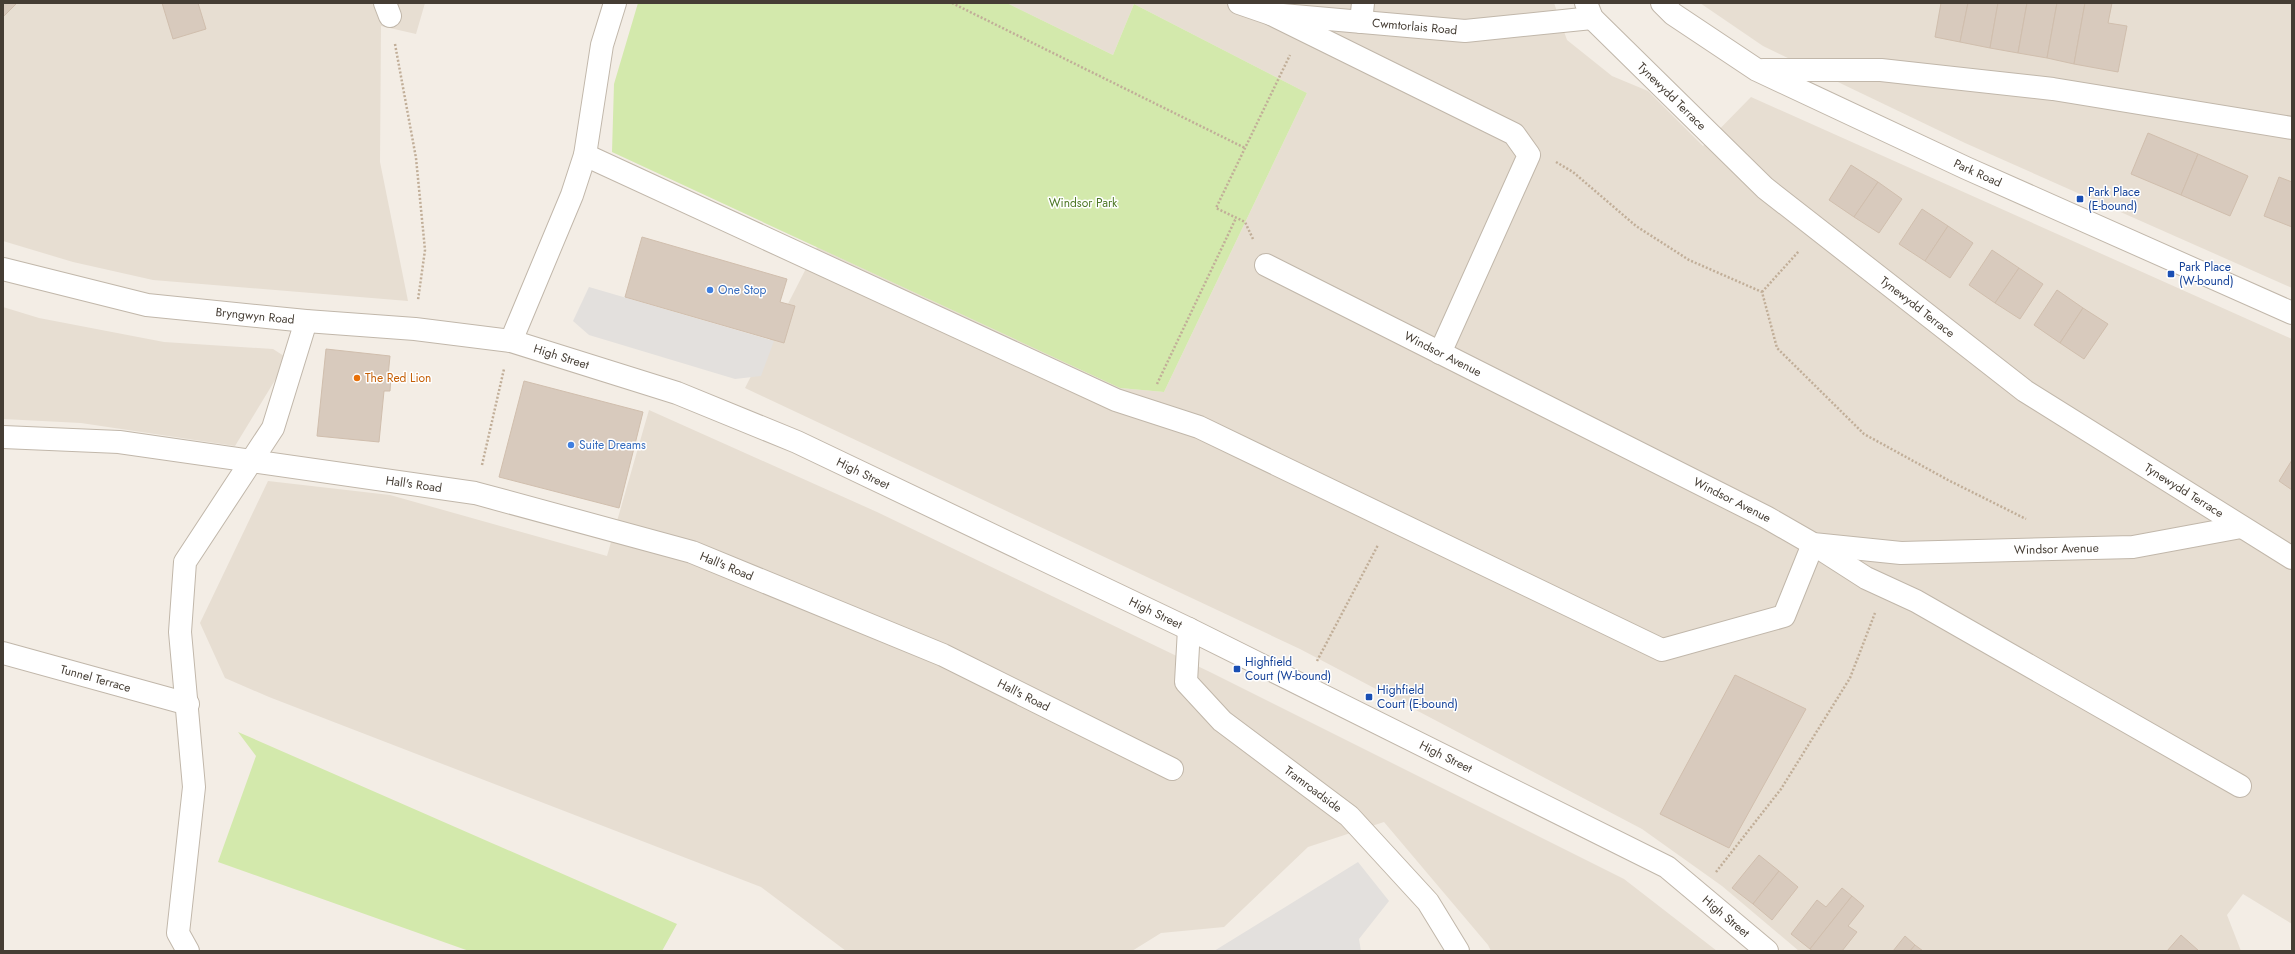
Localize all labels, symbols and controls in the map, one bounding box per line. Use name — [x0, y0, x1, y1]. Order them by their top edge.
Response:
street label: Cwmtorlais Road — [1371, 14, 1458, 39]
street label: Tynewydd Terrace — [1633, 58, 1710, 135]
street label: Park Road — [1951, 154, 2004, 192]
place label: Park Place (E-bound) — [2088, 183, 2140, 215]
park label: Windsor Park — [1049, 194, 1118, 212]
marker: Park Place (E-bound) — [2075, 194, 2085, 204]
place label: Park Place (W-bound) — [2179, 258, 2234, 290]
marker: Park Place (W-bound) — [2166, 269, 2176, 279]
street label: Tynewydd Terrace — [1876, 272, 1959, 342]
place label: One Stop — [718, 281, 767, 299]
marker: One Stop — [705, 285, 715, 295]
street label: Bryngwyn Road — [215, 303, 295, 329]
street label: Windsor Avenue — [1401, 327, 1485, 381]
street label: High Street — [531, 340, 591, 374]
place label: The Red Lion — [365, 369, 431, 387]
marker: The Red Lion — [352, 373, 362, 383]
place label: Suite Dreams — [579, 436, 646, 454]
marker: Suite Dreams — [566, 440, 576, 450]
street label: High Street — [833, 453, 893, 494]
street label: Tynewydd Terrace — [2141, 459, 2227, 522]
street label: Hall's Road — [385, 471, 443, 497]
street label: Windsor Avenue — [1690, 473, 1774, 527]
street label: Windsor Avenue — [2014, 539, 2099, 559]
street label: Hall's Road — [697, 547, 756, 585]
street label: High Street — [1126, 593, 1185, 633]
place label: Highfield Court (W-bound) — [1245, 653, 1331, 685]
street label: Tunnel Terrace — [58, 660, 133, 697]
marker: Highfield Court (W-bound) — [1232, 664, 1242, 674]
street label: Hall's Road — [994, 674, 1053, 716]
place label: Highfield Court (E-bound) — [1377, 681, 1458, 713]
marker: Highfield Court (E-bound) — [1364, 692, 1374, 702]
street label: High Street — [1416, 736, 1475, 778]
street label: Tramroadside — [1281, 762, 1346, 817]
street label: High Street — [1698, 891, 1754, 942]

